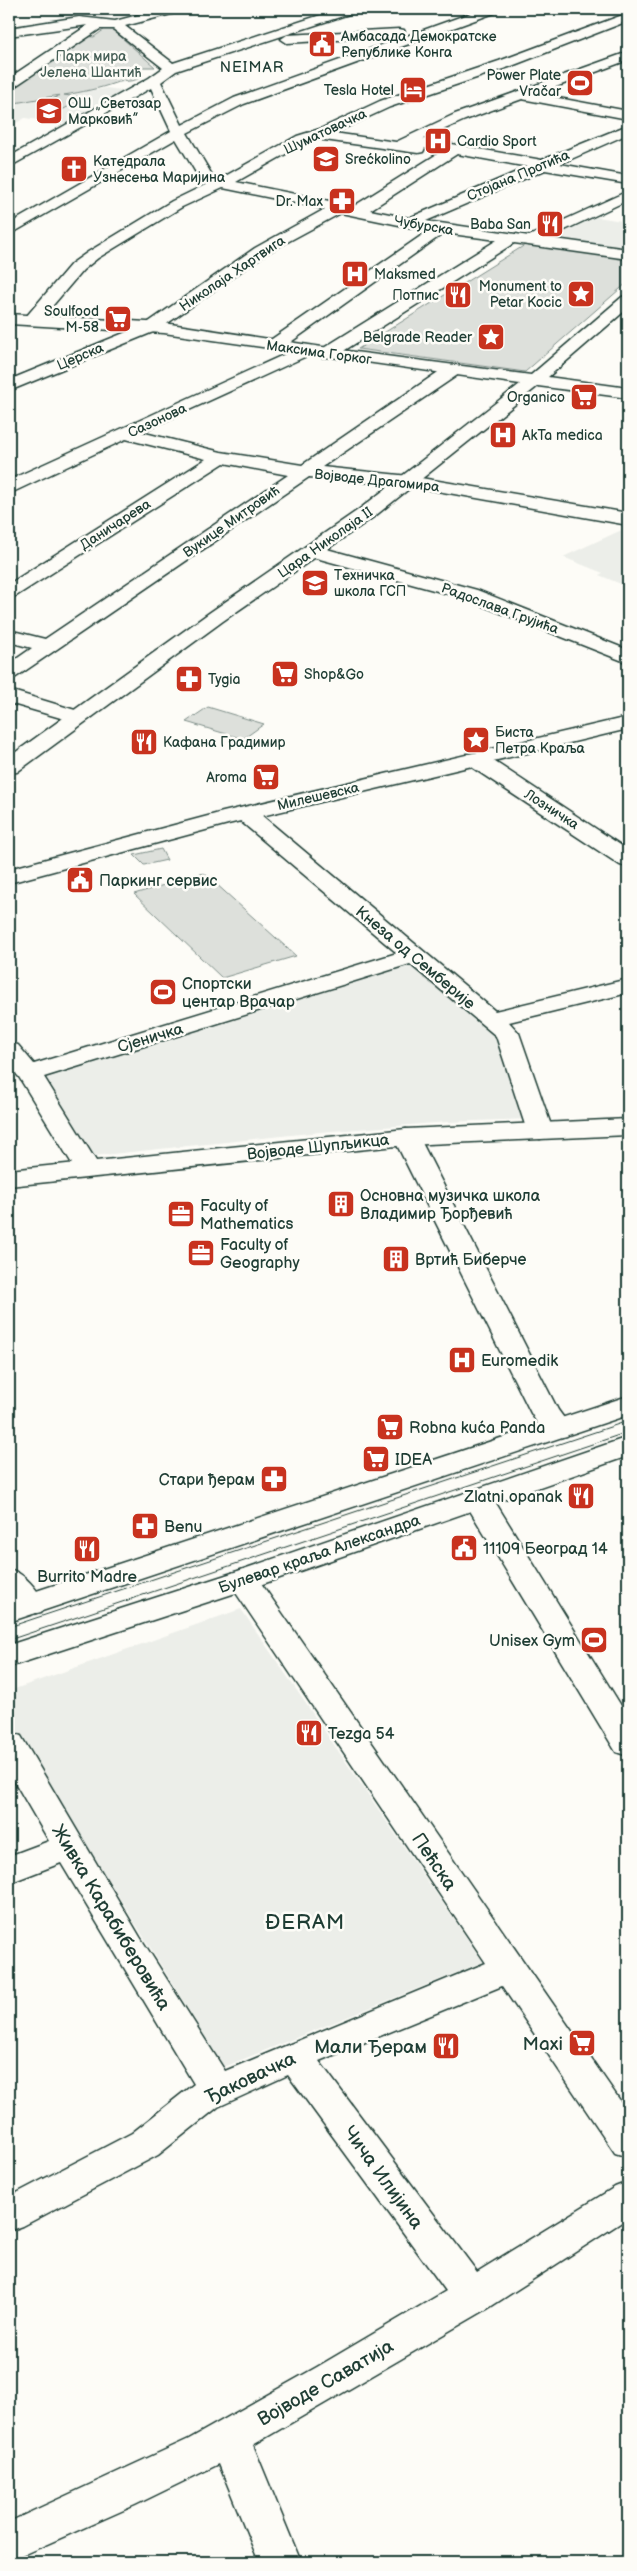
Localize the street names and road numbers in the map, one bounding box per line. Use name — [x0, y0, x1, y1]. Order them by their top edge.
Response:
street label: Шуматовачка — [281, 105, 370, 158]
street label: Стојана Протића — [464, 146, 573, 205]
street label: Чубурска — [393, 212, 456, 239]
street label: Николаја Хартвига — [176, 231, 289, 315]
street label: Максима Горког — [265, 337, 373, 368]
street label: Церска — [54, 339, 107, 374]
street label: Сазонова — [125, 399, 190, 441]
street label: Војводе Драгомира — [314, 465, 441, 496]
street label: Вукице Митровић — [180, 482, 283, 561]
street label: Даничарева — [77, 495, 154, 554]
street label: Цара Николаја II — [275, 503, 376, 581]
street label: Радослава Грујића — [439, 579, 562, 638]
street label: Милешевска — [275, 779, 361, 814]
street label: Лозничка — [521, 785, 583, 834]
street label: Кнеза од Семберије — [351, 903, 479, 1014]
street label: Сјеничка — [115, 1019, 186, 1057]
street label: Војводе Шупљикца — [246, 1131, 391, 1164]
street label: Булевар краља Александра — [216, 1511, 423, 1598]
street label: Живка Карабиберовића — [46, 1821, 175, 2015]
street label: Пећска — [406, 1829, 461, 1895]
street label: Ђаковачка — [202, 2047, 299, 2109]
street label: Чича Илијина — [338, 2122, 428, 2234]
street label: Војводе Саватија — [254, 2335, 398, 2432]

